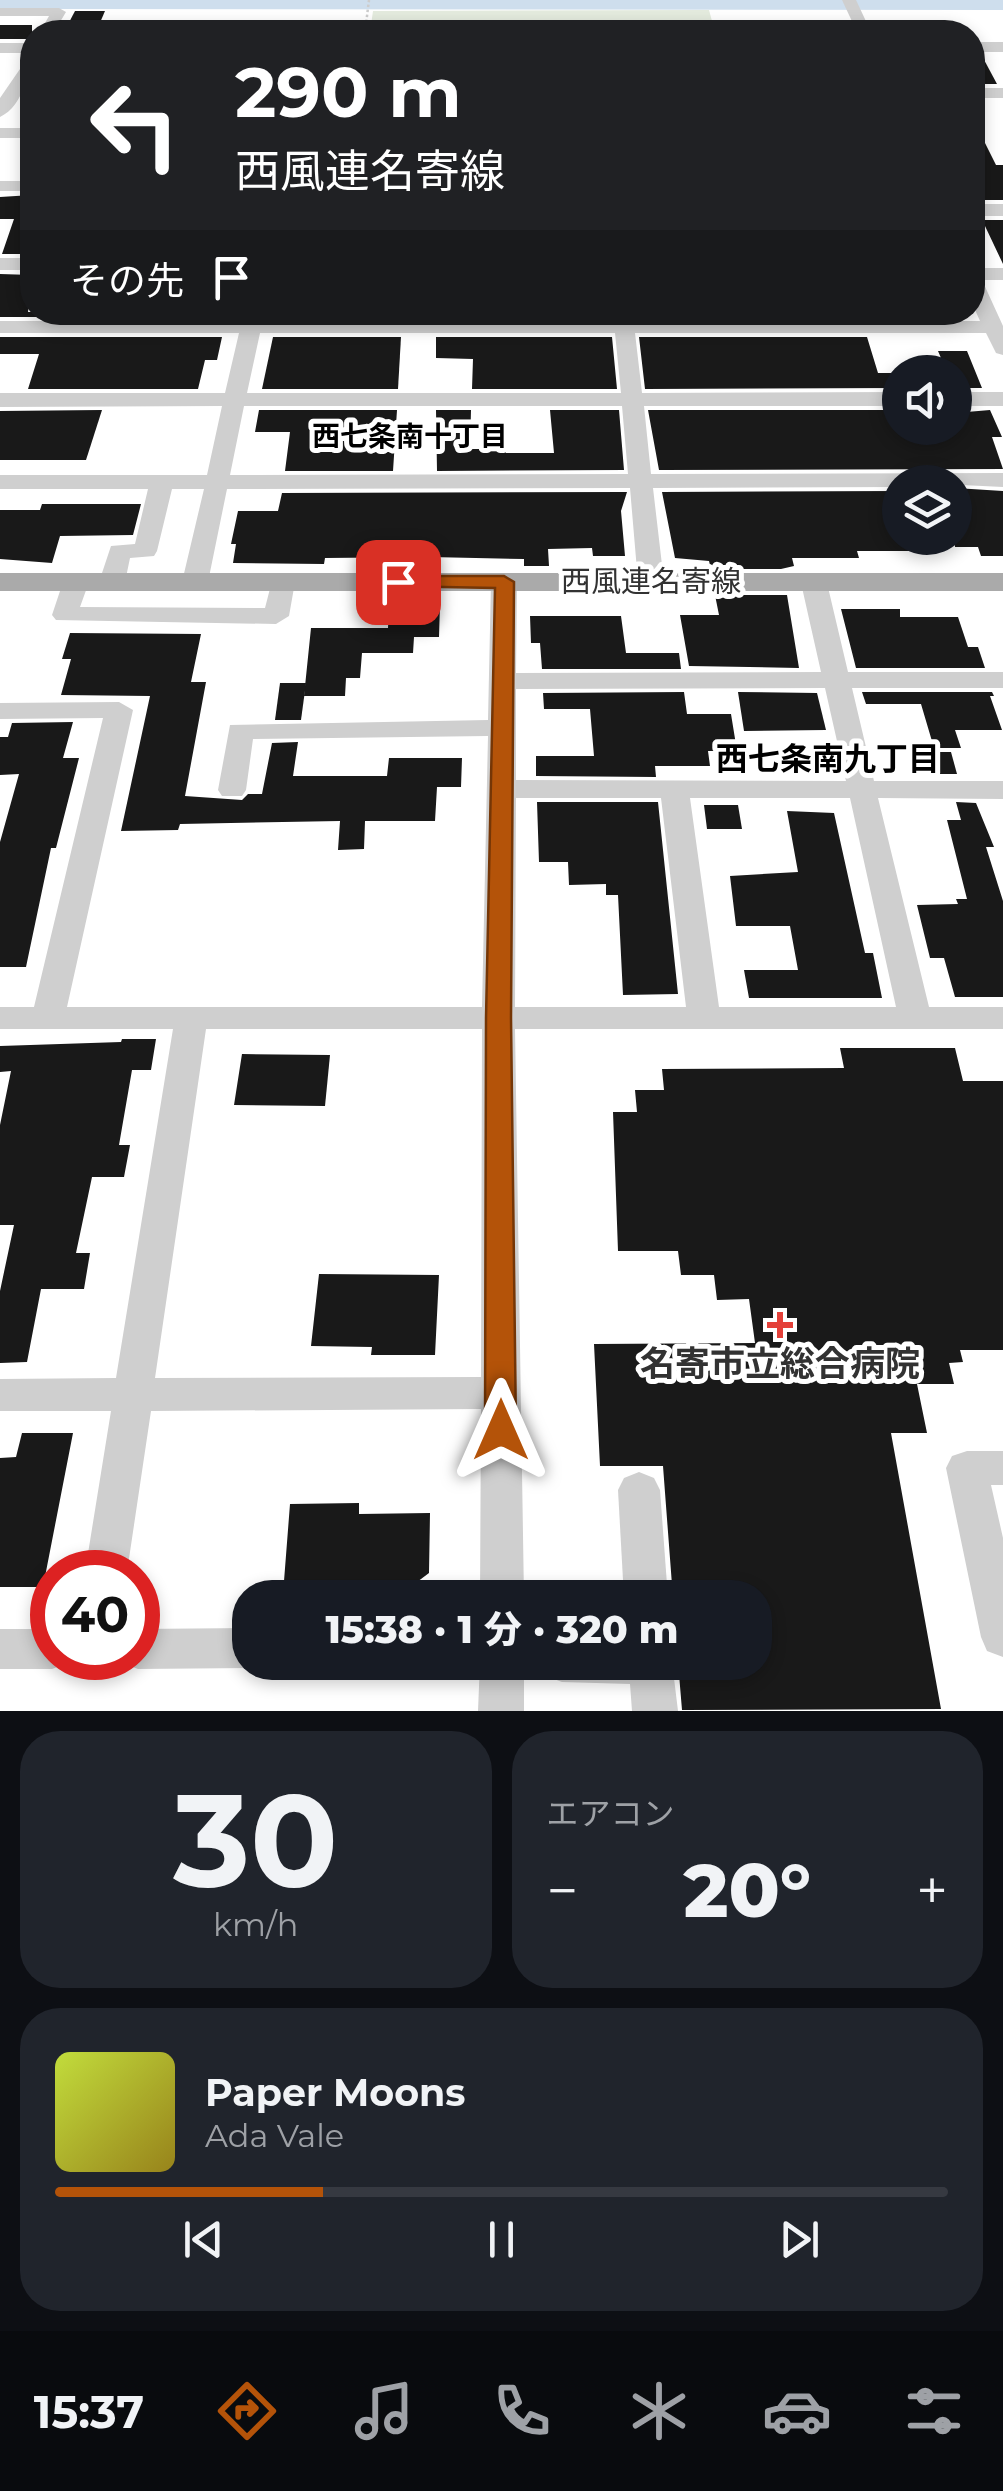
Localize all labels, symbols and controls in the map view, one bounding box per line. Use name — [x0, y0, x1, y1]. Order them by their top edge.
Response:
text: 290 m — [235, 49, 462, 135]
icon: left — [70, 60, 200, 190]
text: 西風連名寄線 — [235, 143, 505, 198]
icon: arrive — [204, 250, 259, 305]
text: その先 — [70, 257, 184, 304]
map controls — [882, 355, 972, 555]
button: sound — [882, 355, 972, 445]
district label: 西七条南十丁目 — [312, 419, 508, 453]
button: layers — [882, 465, 972, 555]
pin — [356, 540, 441, 625]
icon: arrive — [371, 555, 426, 610]
street label: 西風連名寄線 — [561, 563, 741, 600]
district label: 西七条南九丁目 — [716, 739, 940, 778]
marker: 名寄市立総合病院 — [767, 1312, 793, 1338]
place label: 名寄市立総合病院 — [640, 1342, 920, 1385]
position arrow — [449, 1378, 553, 1482]
speed limit sign: 40 — [30, 1550, 160, 1680]
text: 15:38 · 1 分 · 320 m — [325, 1606, 679, 1653]
text: 30 — [173, 1760, 338, 1919]
text: エアコン — [547, 1794, 675, 1833]
text: 20° — [683, 1844, 811, 1936]
text: − — [547, 1857, 578, 1924]
text: + — [916, 1857, 948, 1924]
text: km/h — [213, 1905, 298, 1944]
text: Paper Moons — [205, 2069, 466, 2116]
text: Ada Vale — [205, 2116, 344, 2155]
icon: previous — [176, 2212, 231, 2267]
icon: pause — [474, 2212, 529, 2267]
icon: next — [772, 2212, 827, 2267]
icon: directions — [212, 2376, 282, 2446]
icon: music — [349, 2376, 419, 2446]
icon: phone — [487, 2376, 557, 2446]
icon: climate — [624, 2376, 694, 2446]
icon: car — [762, 2376, 832, 2446]
icon: filters — [899, 2376, 969, 2446]
text: 15:37 — [34, 2384, 144, 2439]

